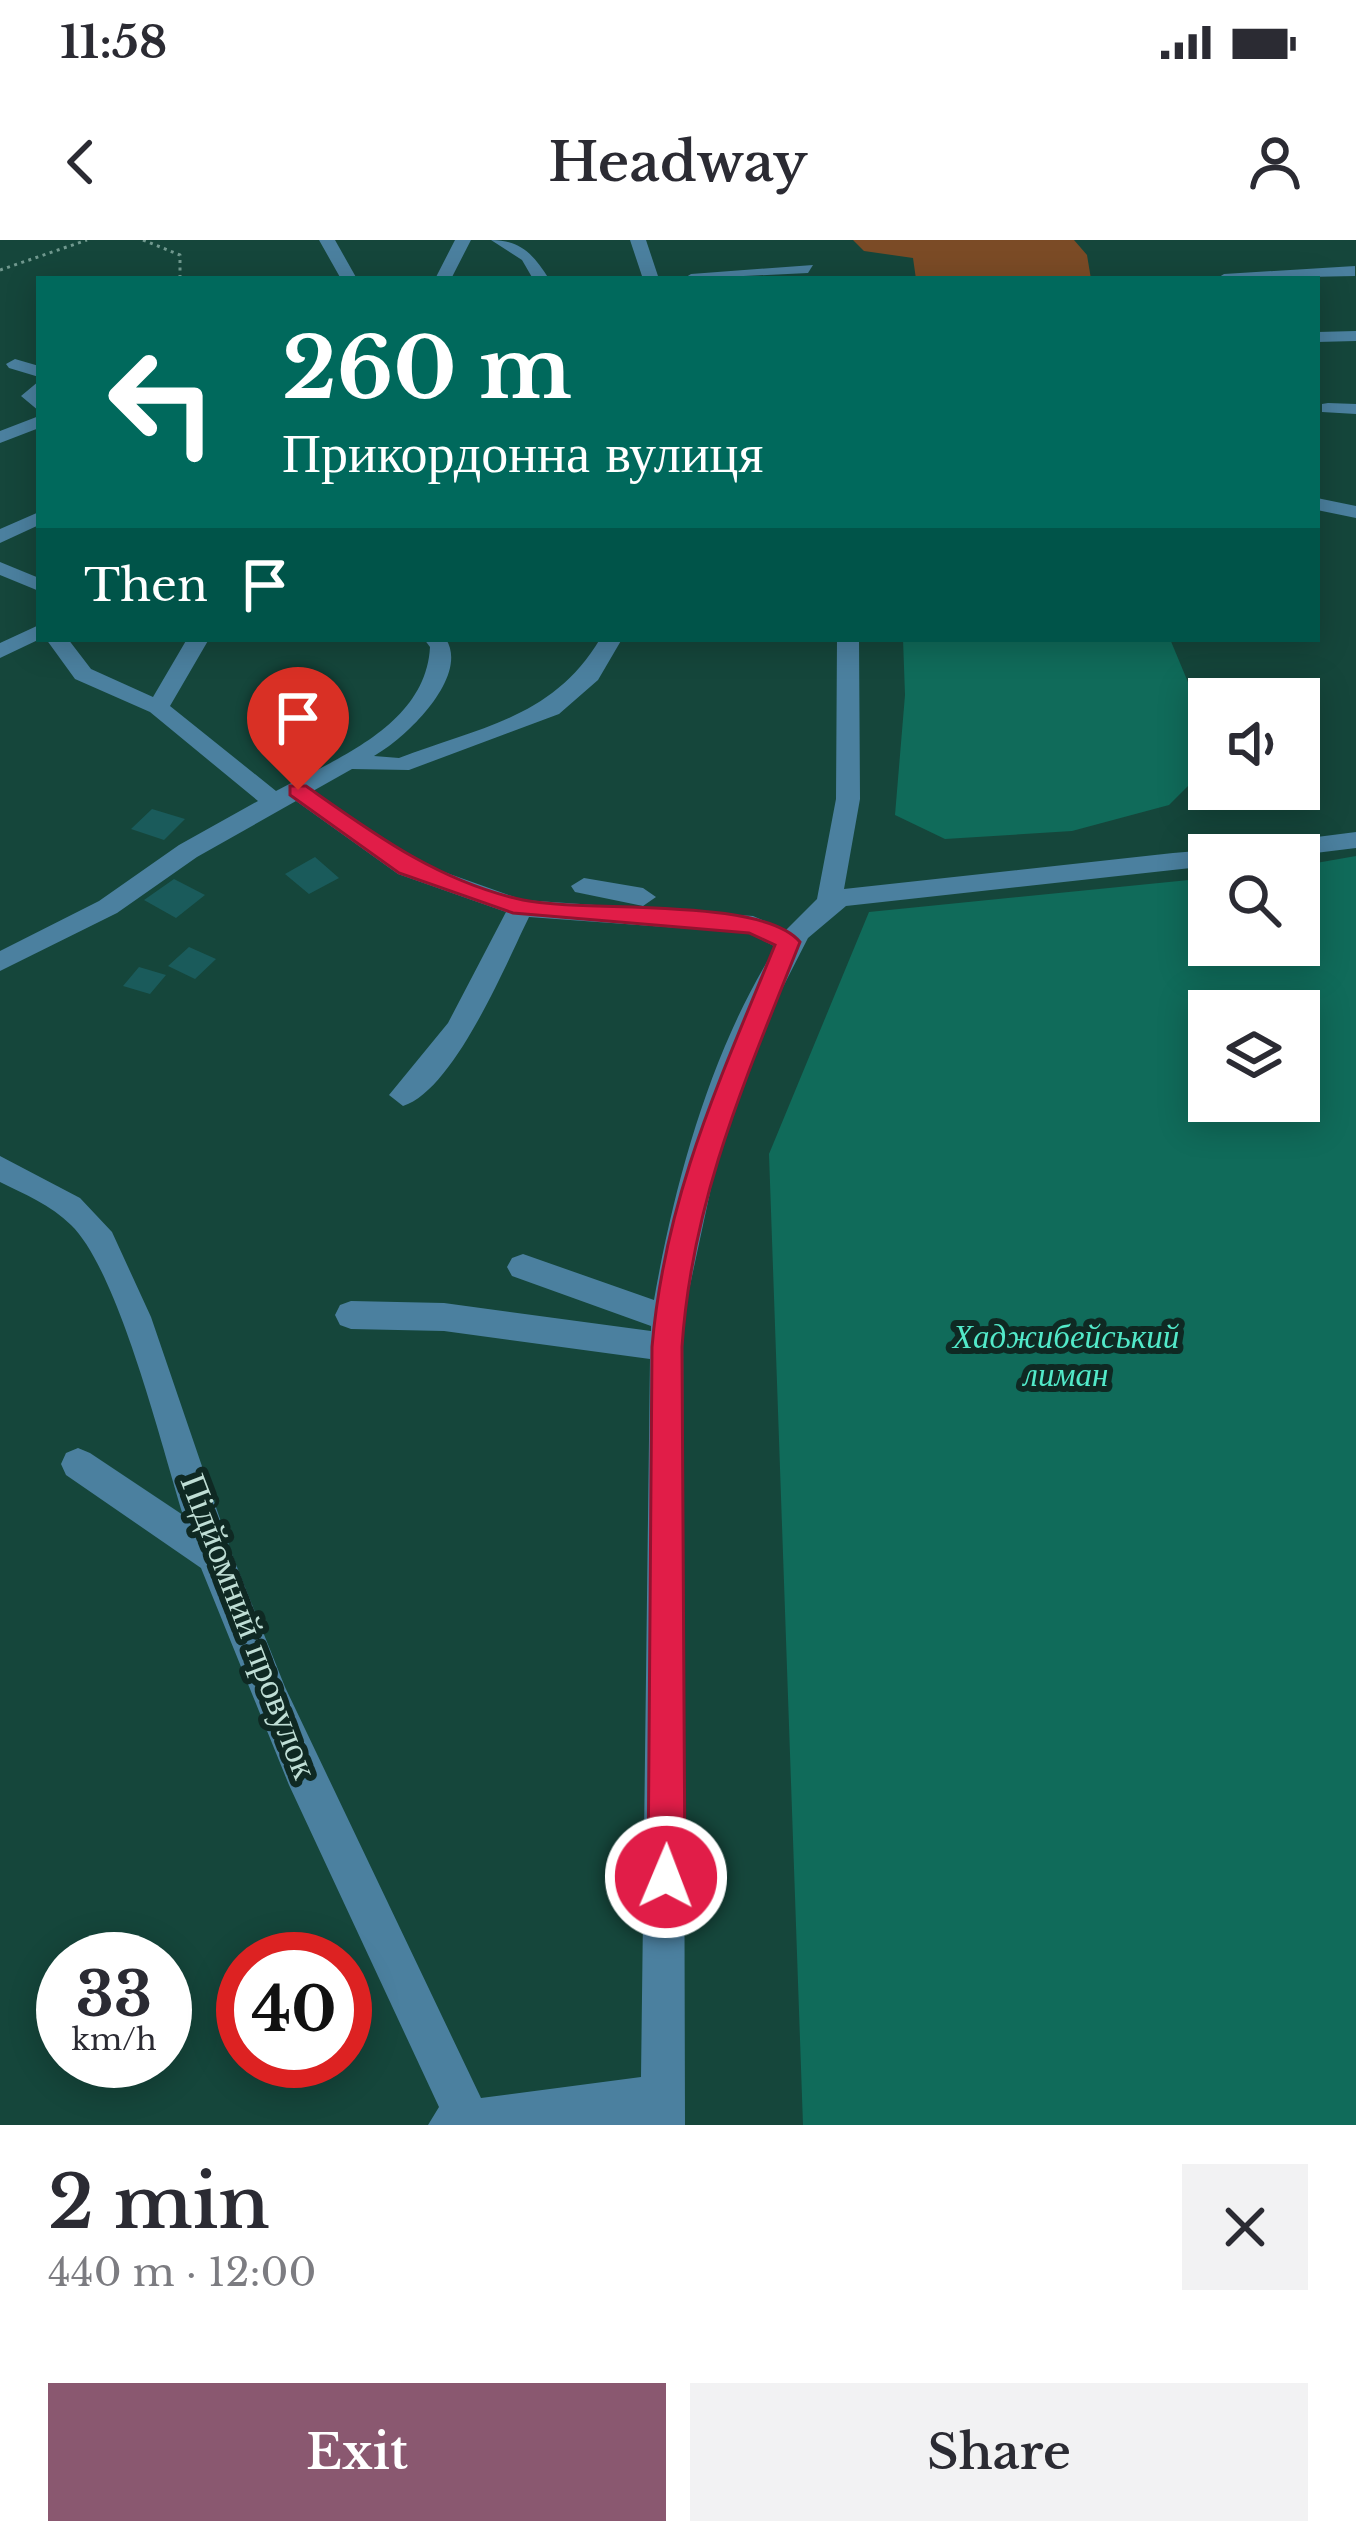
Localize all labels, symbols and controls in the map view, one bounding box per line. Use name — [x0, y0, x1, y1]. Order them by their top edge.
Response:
text: 11:58 — [60, 14, 167, 70]
icon: back — [48, 129, 114, 195]
text: Headway — [548, 129, 808, 196]
icon: person — [1242, 129, 1308, 195]
text: 260 m — [282, 317, 572, 421]
icon: left — [84, 324, 240, 480]
text: Прикордонна вулиця — [282, 420, 763, 487]
icon: arrive — [232, 552, 298, 618]
text: Then — [84, 557, 208, 613]
pin — [247, 667, 349, 790]
map controls — [1188, 678, 1320, 1122]
button: sound — [1188, 678, 1320, 810]
icon: arrive — [265, 685, 331, 751]
button: search — [1188, 834, 1320, 966]
button: layers — [1188, 990, 1320, 1122]
water label: Хаджибейський лиман — [951, 1316, 1180, 1395]
street label: Підйомний провулок — [171, 1467, 329, 1785]
position arrow — [603, 1814, 729, 1940]
speed limit sign: 40 — [216, 1932, 372, 2088]
text: 33 — [76, 1958, 152, 2032]
text: km/h — [71, 2021, 157, 2058]
text: 2 min — [48, 2158, 270, 2247]
button: close — [1182, 2164, 1308, 2290]
text: 440 m · 12:00 — [48, 2248, 316, 2297]
button: Exit — [48, 2383, 666, 2521]
button: Share — [690, 2383, 1308, 2521]

